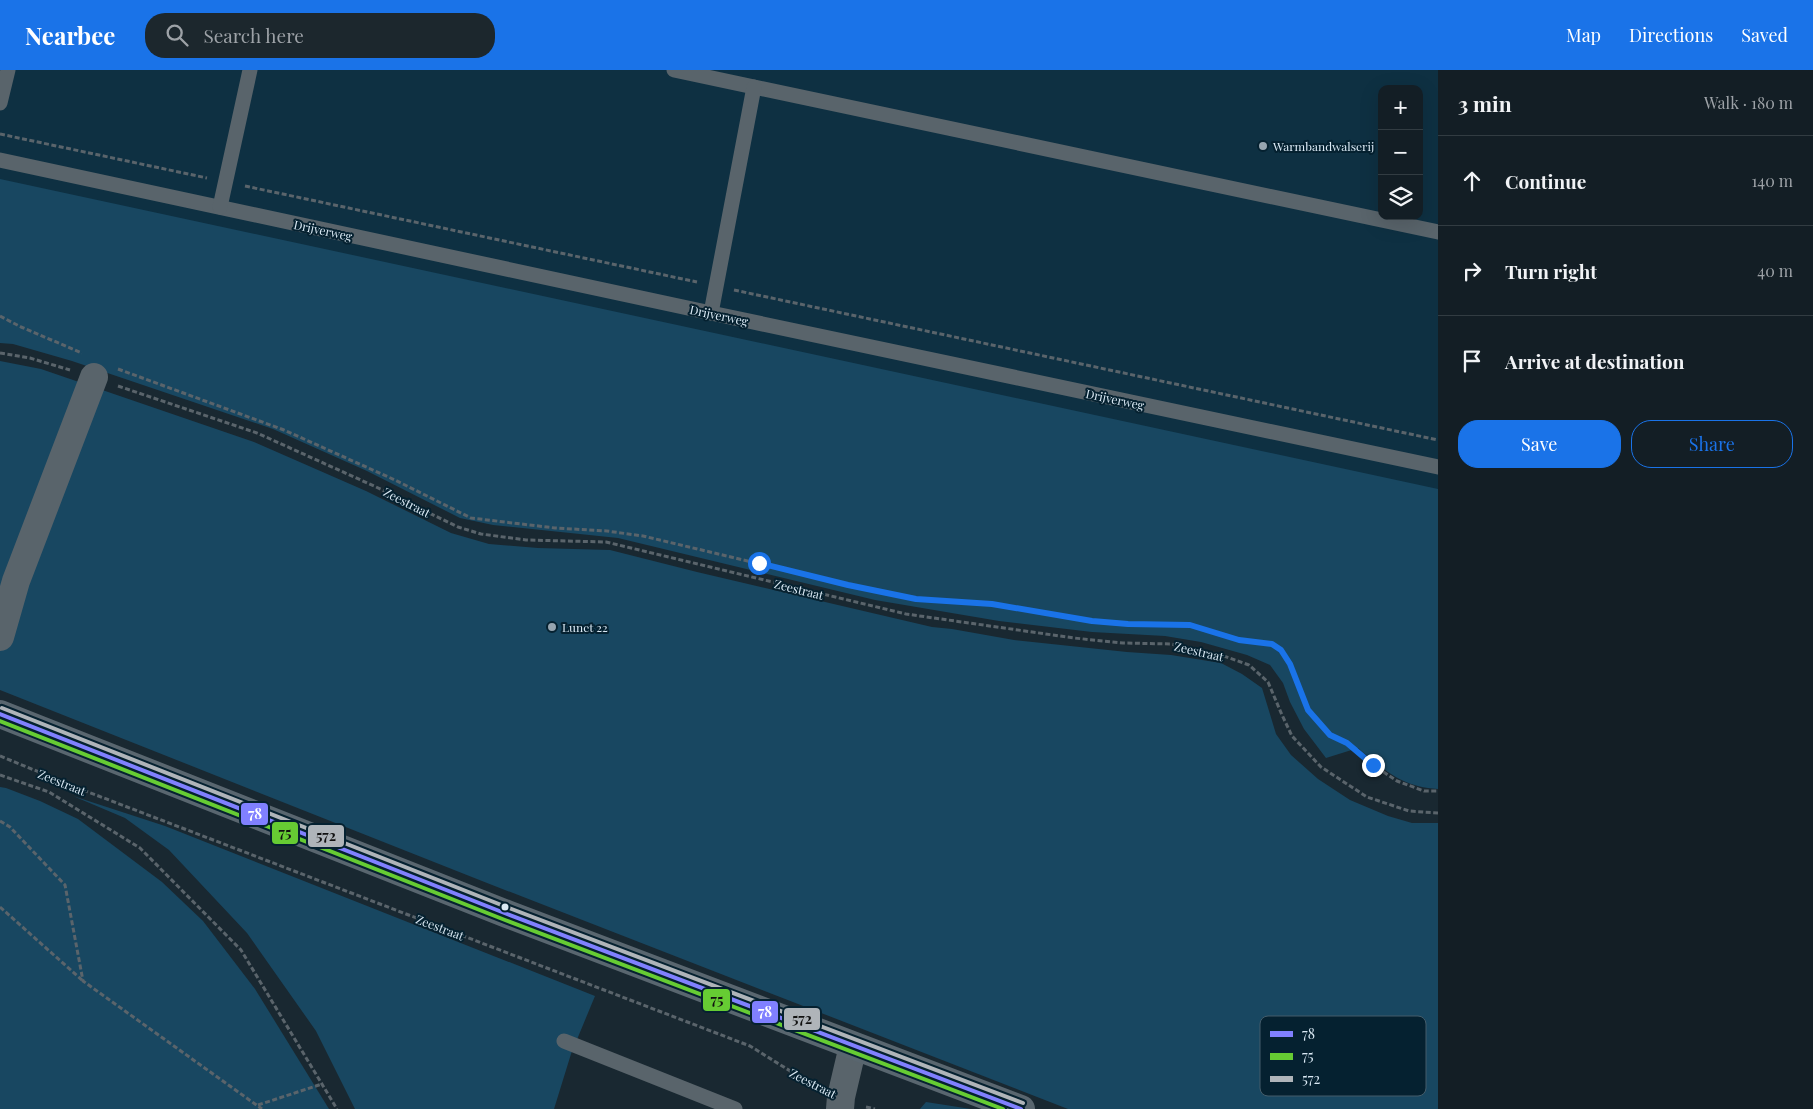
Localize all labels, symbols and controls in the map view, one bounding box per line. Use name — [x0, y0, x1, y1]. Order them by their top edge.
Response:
search box — [145, 13, 495, 58]
text: Nearbee — [25, 19, 115, 51]
icon: search — [163, 21, 191, 49]
text: Search here — [203, 22, 304, 48]
text: Map — [1566, 23, 1601, 47]
text: Directions — [1629, 23, 1713, 47]
text: Saved — [1741, 23, 1788, 47]
map controls — [1378, 85, 1423, 220]
button: + — [1378, 85, 1423, 130]
text: 3 min — [1458, 89, 1512, 117]
text: Walk · 180 m — [1704, 92, 1793, 113]
button: − — [1378, 130, 1423, 175]
place label: Warmbandwalserij — [1272, 138, 1374, 154]
marker: Warmbandwalserij — [1257, 140, 1269, 152]
icon: ahead — [1458, 167, 1486, 195]
text: Continue — [1505, 168, 1586, 194]
text: 140 m — [1751, 170, 1793, 191]
button: layers — [1378, 175, 1423, 220]
street label: Drijverweg — [292, 216, 354, 244]
icon: right — [1458, 257, 1486, 285]
text: Turn right — [1505, 258, 1597, 284]
text: 40 m — [1757, 260, 1793, 281]
street label: Drijverweg — [688, 301, 750, 329]
icon: arrive — [1458, 347, 1486, 375]
text: Arrive at destination — [1505, 348, 1685, 374]
street label: Drijverweg — [1084, 385, 1146, 413]
button: Save — [1458, 420, 1621, 468]
button: Share — [1631, 420, 1793, 468]
street label: Zeestraat — [381, 483, 434, 521]
route start — [748, 552, 771, 575]
street label: Zeestraat — [773, 575, 826, 603]
place label: Lunet 22 — [562, 619, 608, 635]
marker: Lunet 22 — [546, 621, 558, 633]
street label: Zeestraat — [1173, 638, 1226, 665]
route end — [1362, 754, 1385, 777]
street label: Zeestraat — [36, 765, 89, 799]
line badge: 78 — [240, 802, 269, 826]
text: 78 — [248, 804, 262, 823]
line badge: 75 — [271, 821, 299, 845]
text: 75 — [279, 823, 291, 842]
line badge: 572 — [307, 824, 345, 848]
text: 572 — [316, 826, 336, 845]
unlabelled marker — [500, 902, 510, 912]
street label: Zeestraat — [414, 911, 467, 944]
line badge: 75 — [702, 988, 731, 1012]
text: 75 — [711, 990, 723, 1009]
line badge: 78 — [751, 1000, 779, 1024]
text: 78 — [758, 1002, 772, 1021]
line badge: 572 — [783, 1007, 821, 1031]
text: 572 — [792, 1009, 812, 1028]
legend — [1260, 1016, 1426, 1096]
text: 78 — [1302, 1024, 1315, 1043]
text: 75 — [1302, 1046, 1314, 1065]
street label: Zeestraat — [787, 1064, 840, 1102]
text: 572 — [1302, 1069, 1320, 1088]

